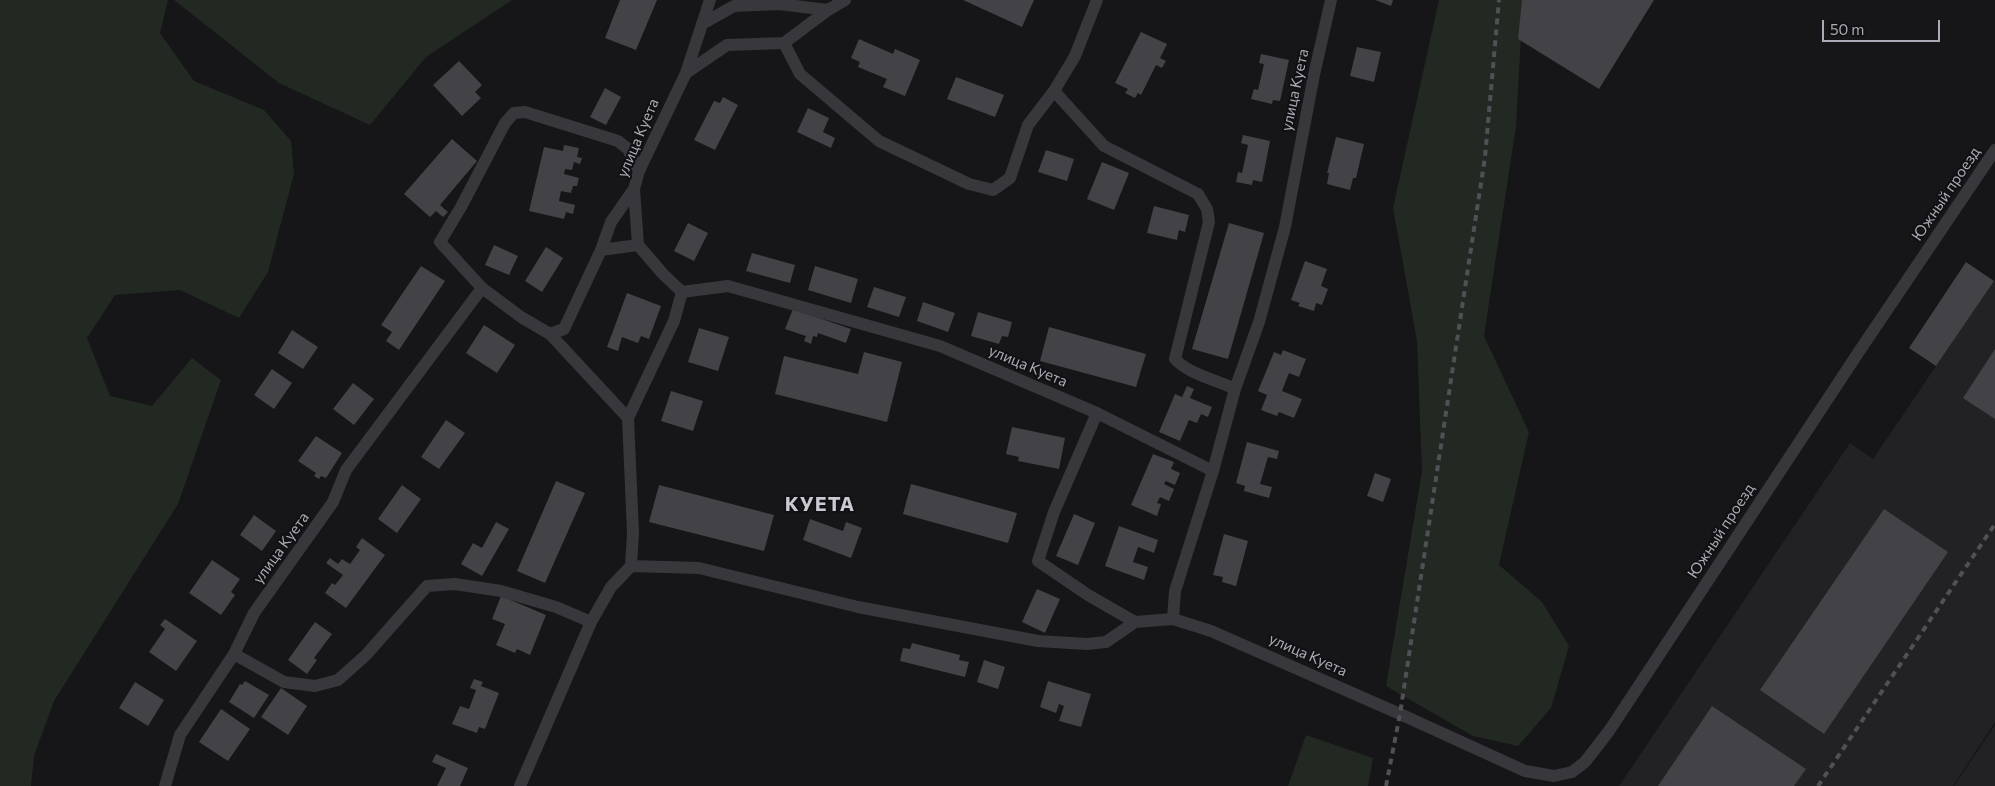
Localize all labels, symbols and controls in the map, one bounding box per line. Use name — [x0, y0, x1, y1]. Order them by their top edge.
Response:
scale bar — [1825, 10, 1942, 42]
text: 50 m — [1830, 20, 1864, 38]
street label: улица Куета — [1277, 47, 1313, 133]
street label: улица Куета — [613, 96, 663, 180]
street label: Южный проезд — [1908, 144, 1984, 244]
street label: улица Куета — [986, 341, 1070, 391]
street label: Южный проезд — [1684, 480, 1758, 582]
district label: КУЕТА — [784, 492, 856, 516]
street label: улица Куета — [249, 509, 313, 587]
street label: улица Куета — [1266, 630, 1350, 680]

